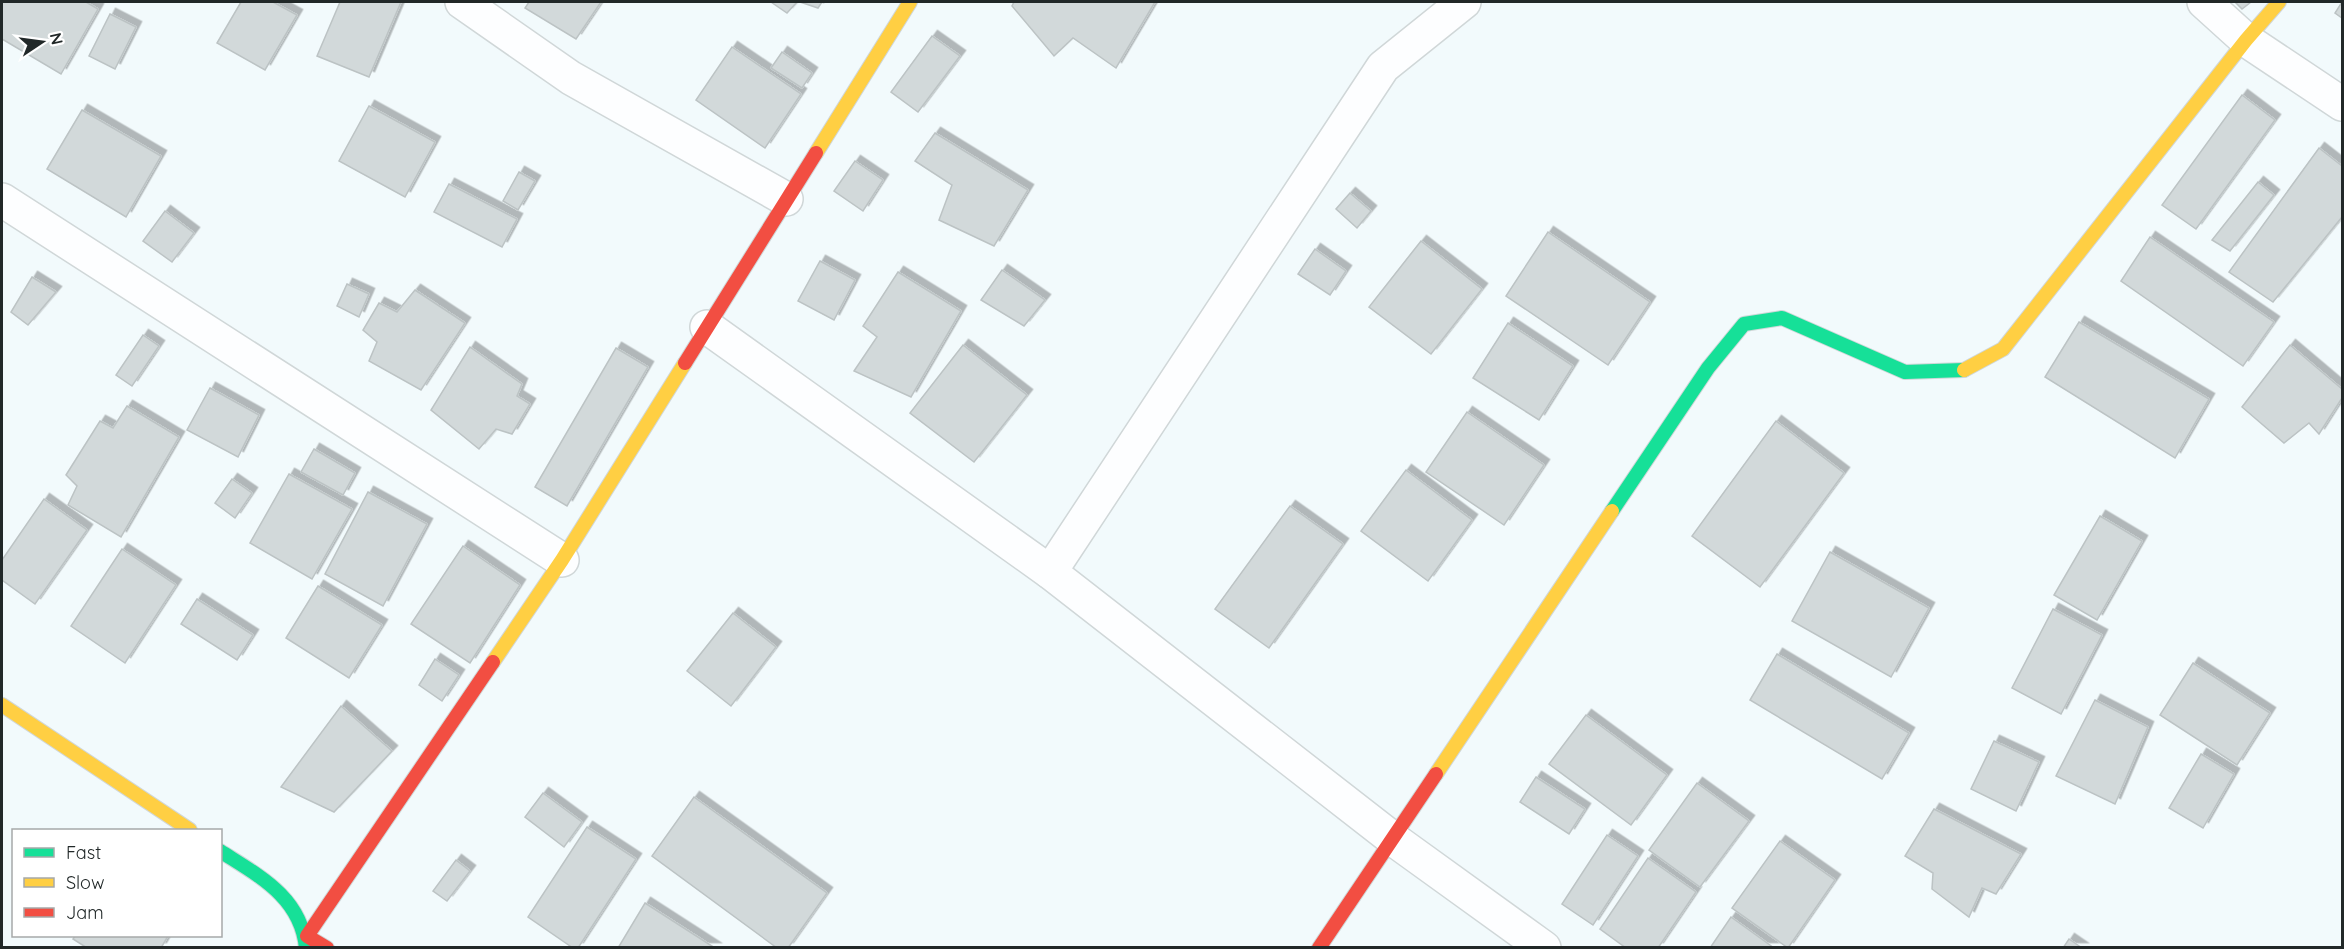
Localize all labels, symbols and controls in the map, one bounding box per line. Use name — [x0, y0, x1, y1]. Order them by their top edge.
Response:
north arrow — [12, 12, 72, 72]
text: N — [46, 31, 68, 47]
legend — [12, 829, 222, 937]
text: Fast — [66, 841, 101, 864]
text: Slow — [66, 871, 104, 894]
text: Jam — [66, 901, 104, 924]

